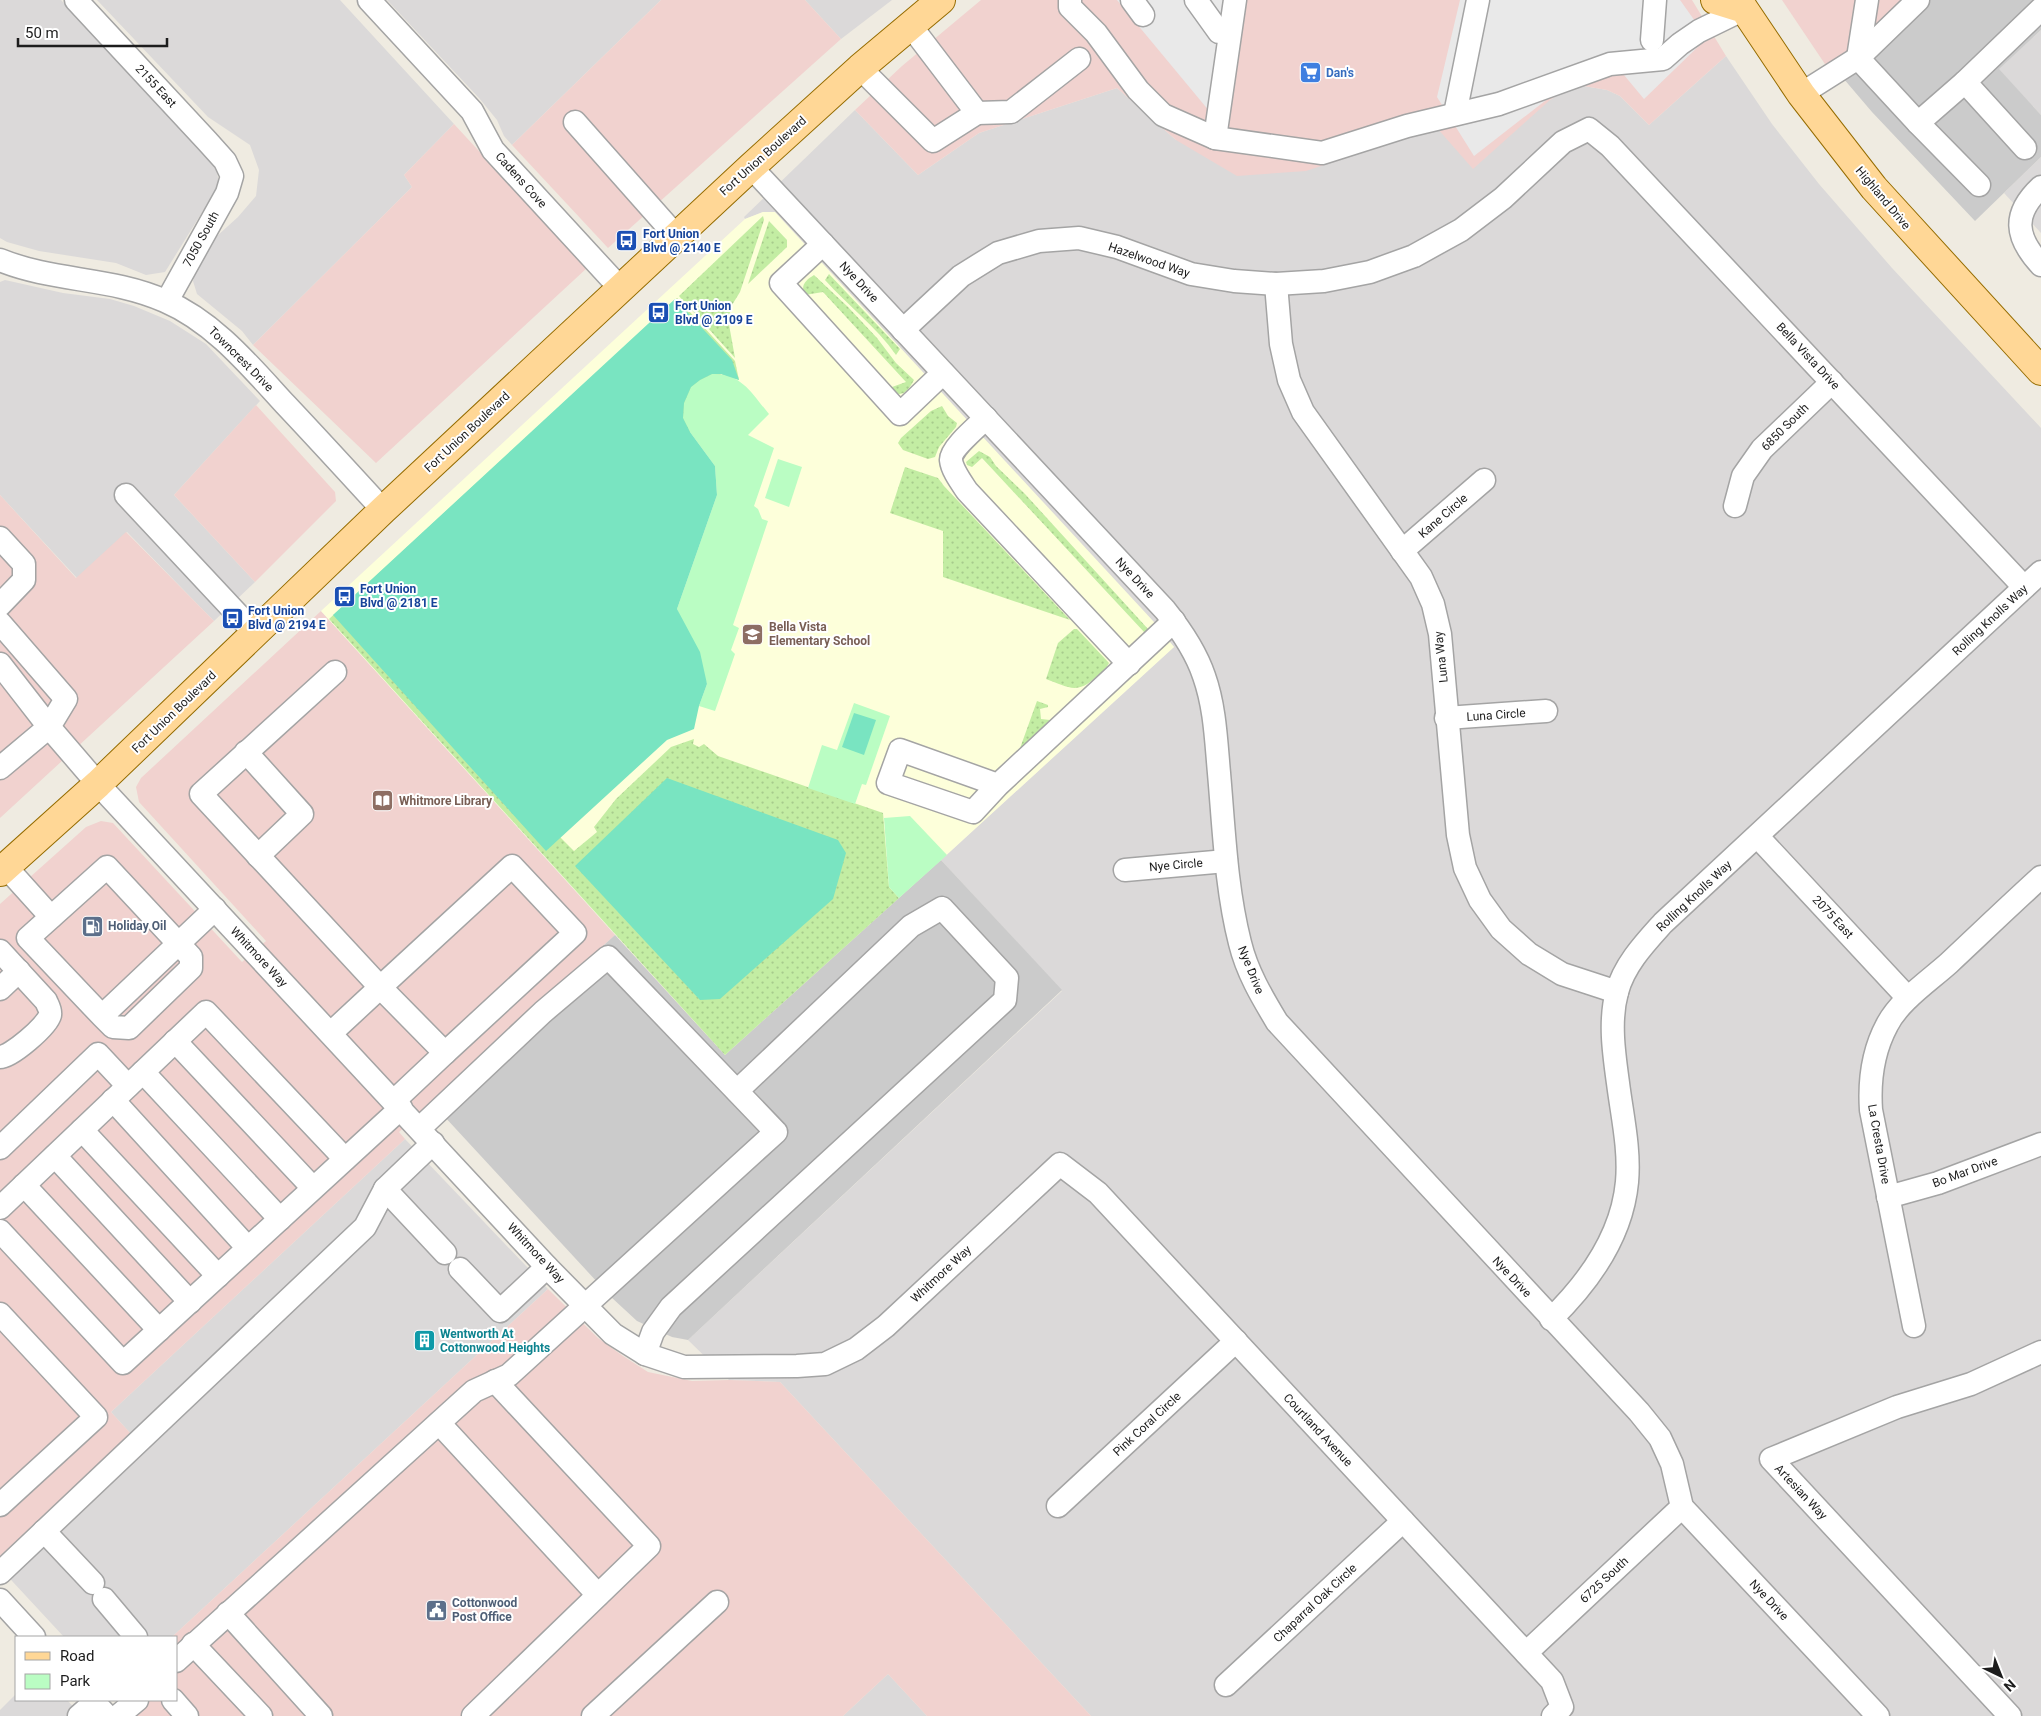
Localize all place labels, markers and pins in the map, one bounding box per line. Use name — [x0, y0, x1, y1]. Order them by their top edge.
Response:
supermarket icon: Dan's — [1298, 61, 1322, 85]
place label: Dan's — [1326, 66, 1354, 80]
place label: Fort Union Blvd @ 2140 E — [643, 227, 721, 255]
bus stop icon: Fort Union Blvd @ 2140 E — [615, 229, 639, 253]
place label: Fort Union Blvd @ 2109 E — [675, 299, 753, 327]
bus stop icon: Fort Union Blvd @ 2109 E — [647, 301, 671, 325]
place label: Fort Union Blvd @ 2181 E — [360, 582, 438, 610]
bus stop icon: Fort Union Blvd @ 2181 E — [332, 584, 356, 608]
place label: Fort Union Blvd @ 2194 E — [248, 604, 326, 632]
bus stop icon: Fort Union Blvd @ 2194 E — [220, 606, 244, 630]
place label: Bella Vista Elementary School — [769, 620, 870, 648]
school or university icon: Bella Vista Elementary School — [741, 622, 765, 646]
library icon: Whitmore Library — [371, 789, 395, 813]
place label: Whitmore Library — [399, 794, 493, 808]
fuel station icon: Holiday Oil — [80, 914, 104, 938]
place label: Holiday Oil — [108, 919, 166, 933]
place label: Wentworth At Cottonwood Heights — [440, 1327, 550, 1355]
building icon: Wentworth At Cottonwood Heights — [412, 1329, 436, 1353]
place label: Cottonwood Post Office — [452, 1596, 517, 1624]
public building icon: Cottonwood Post Office — [424, 1598, 448, 1622]

